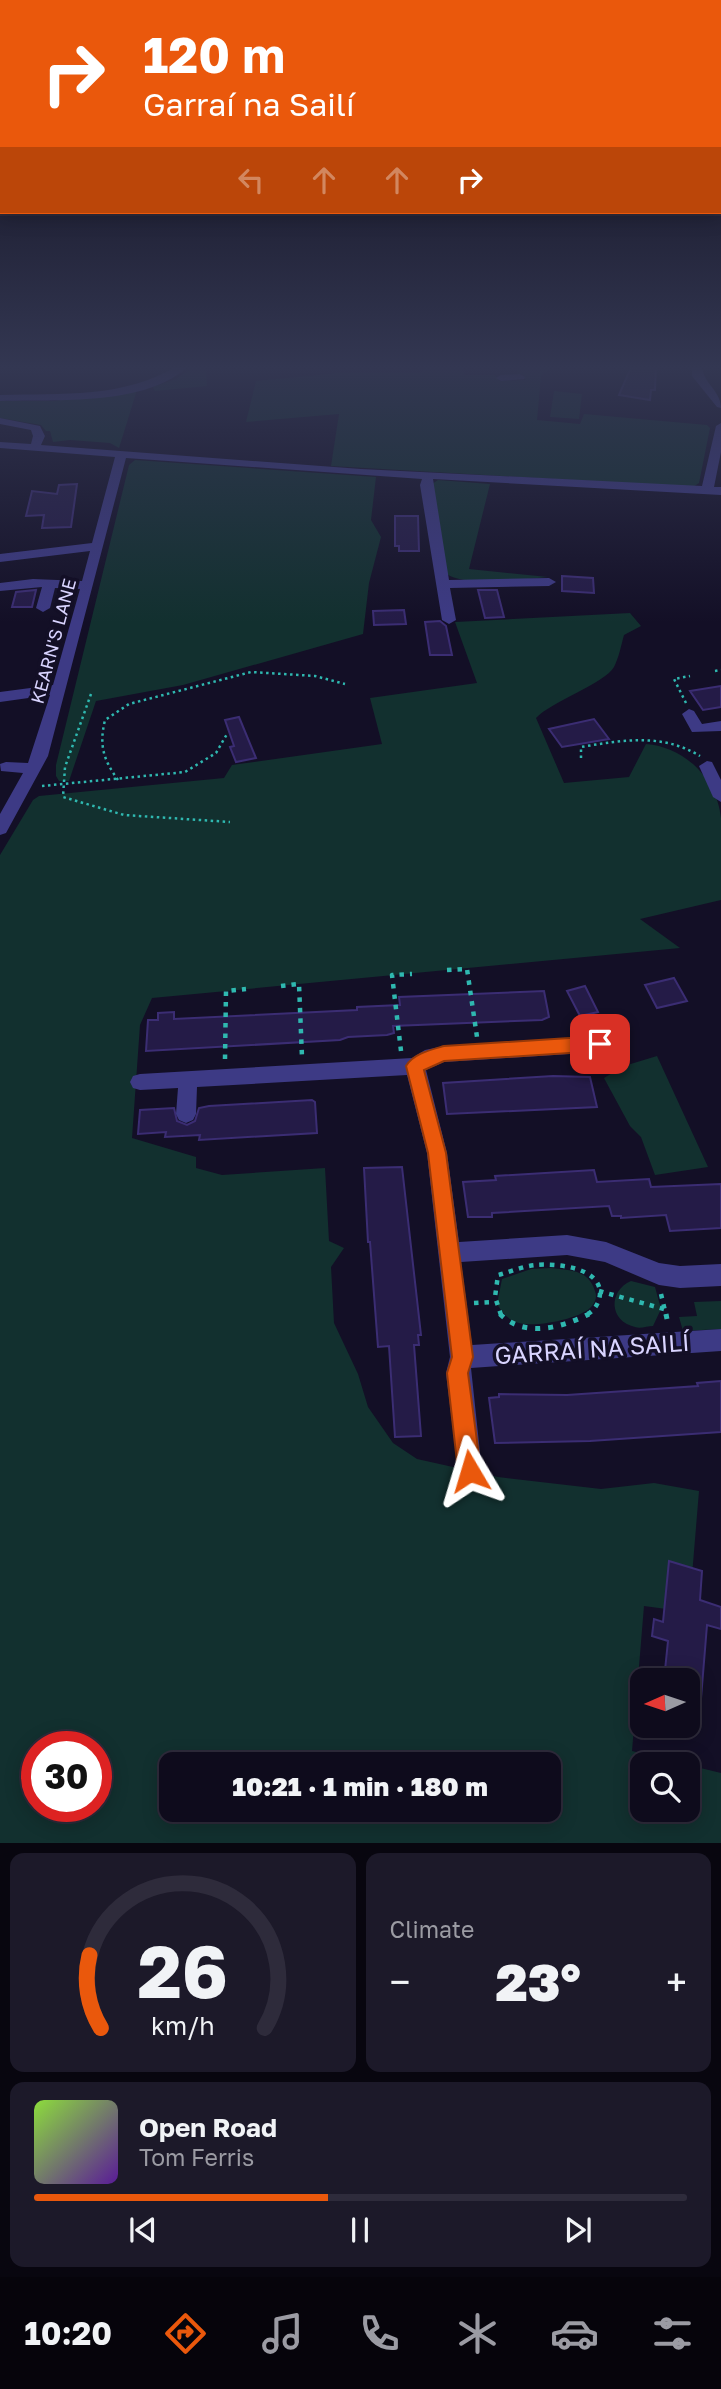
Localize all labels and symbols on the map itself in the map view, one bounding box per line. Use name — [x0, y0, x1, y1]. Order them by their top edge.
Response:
street label: KEARN'S LANE — [26, 576, 80, 706]
pin — [570, 1014, 630, 1074]
street label: GARRAÍ NA SAILÍ — [494, 1327, 692, 1369]
position arrow — [433, 1434, 507, 1508]
north arrow — [630, 1668, 700, 1738]
speed limit sign: 30 — [21, 1731, 112, 1822]

